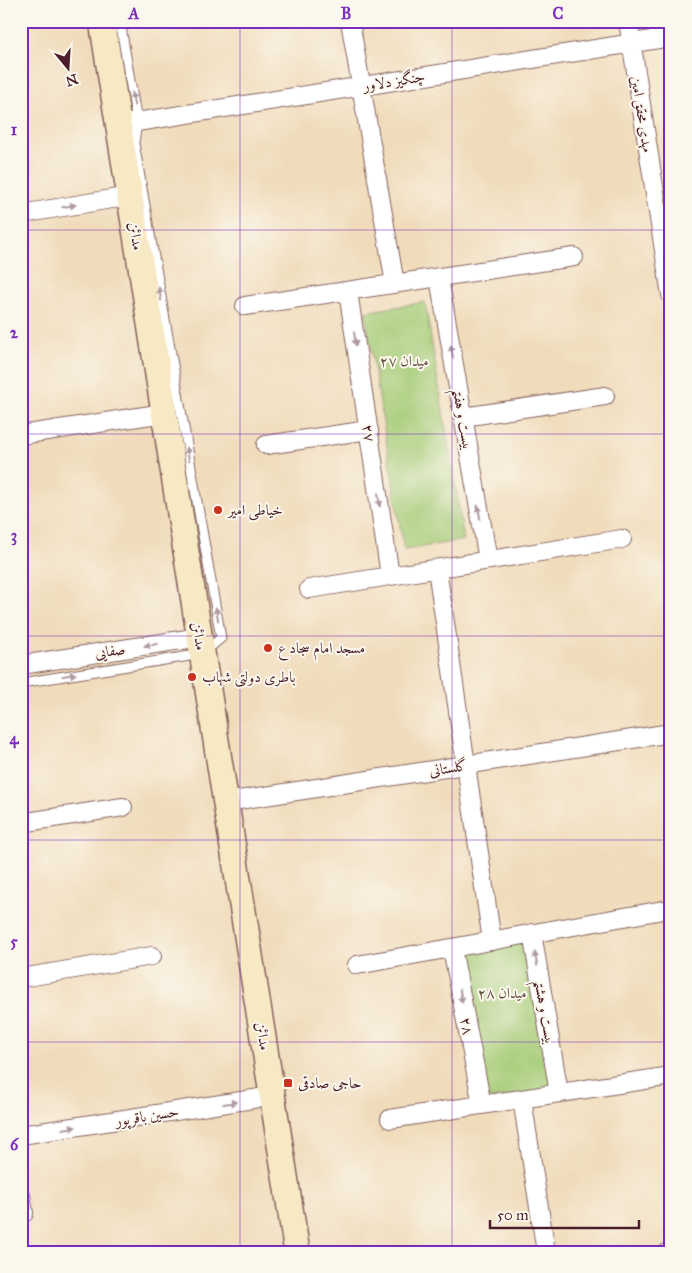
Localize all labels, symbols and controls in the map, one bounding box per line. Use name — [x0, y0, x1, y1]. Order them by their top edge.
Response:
text: A — [128, 4, 140, 23]
text: B — [341, 4, 351, 23]
text: C — [553, 4, 564, 23]
north arrow — [42, 42, 92, 92]
street label: چنگیز دلاور — [360, 66, 426, 96]
text: N — [63, 70, 80, 90]
street label: مهدی محقق امین — [626, 74, 657, 154]
one-way arrow — [129, 91, 137, 107]
text: 1 — [11, 120, 18, 139]
one-way arrow — [62, 201, 78, 209]
street label: مدائن — [125, 220, 147, 252]
one-way arrow — [156, 286, 164, 302]
text: 2 — [10, 323, 19, 342]
one-way arrow — [352, 331, 360, 347]
one-way arrow — [447, 344, 455, 360]
park label: میدان ۲۷ — [379, 352, 429, 370]
street label: بیست و هفتم — [443, 387, 477, 452]
street label: ۲۷ — [359, 423, 379, 443]
one-way arrow — [184, 446, 192, 462]
one-way arrow — [375, 492, 383, 508]
place label: خیاطی امیر — [226, 501, 283, 521]
marker: خیاطی امیر — [212, 504, 224, 516]
one-way arrow — [475, 504, 483, 520]
text: 3 — [11, 526, 17, 546]
one-way arrow — [212, 606, 220, 622]
street label: مدائن — [188, 620, 210, 652]
place label: مسجد امام سجاد ع — [278, 639, 365, 661]
street label: صفایی — [93, 640, 127, 663]
one-way arrow — [143, 641, 159, 649]
marker: مسجد امام سجاد ع — [262, 642, 274, 654]
place label: باطری دولتی شهاب — [202, 668, 296, 688]
one-way arrow — [62, 671, 78, 679]
marker: باطری دولتی شهاب — [186, 671, 198, 683]
text: 4 — [10, 729, 20, 749]
street label: گلستانی — [428, 756, 468, 780]
text: 5 — [10, 932, 18, 951]
one-way arrow — [531, 951, 539, 967]
street label: بیست و هشتم — [525, 978, 560, 1047]
park label: میدان ۲۸ — [477, 984, 527, 1002]
one-way arrow — [457, 988, 465, 1003]
street label: ۲۸ — [456, 1016, 478, 1036]
street label: مدائن — [252, 1020, 274, 1052]
place label: حاجی صادقی — [298, 1074, 362, 1092]
marker: حاجی صادقی — [282, 1077, 294, 1089]
one-way arrow — [222, 1098, 238, 1106]
street label: حسین باقرپور — [112, 1102, 180, 1132]
one-way arrow — [62, 1123, 78, 1131]
text: 6 — [10, 1135, 19, 1154]
scale bar — [490, 1198, 638, 1230]
text: 50 m — [497, 1206, 529, 1224]

